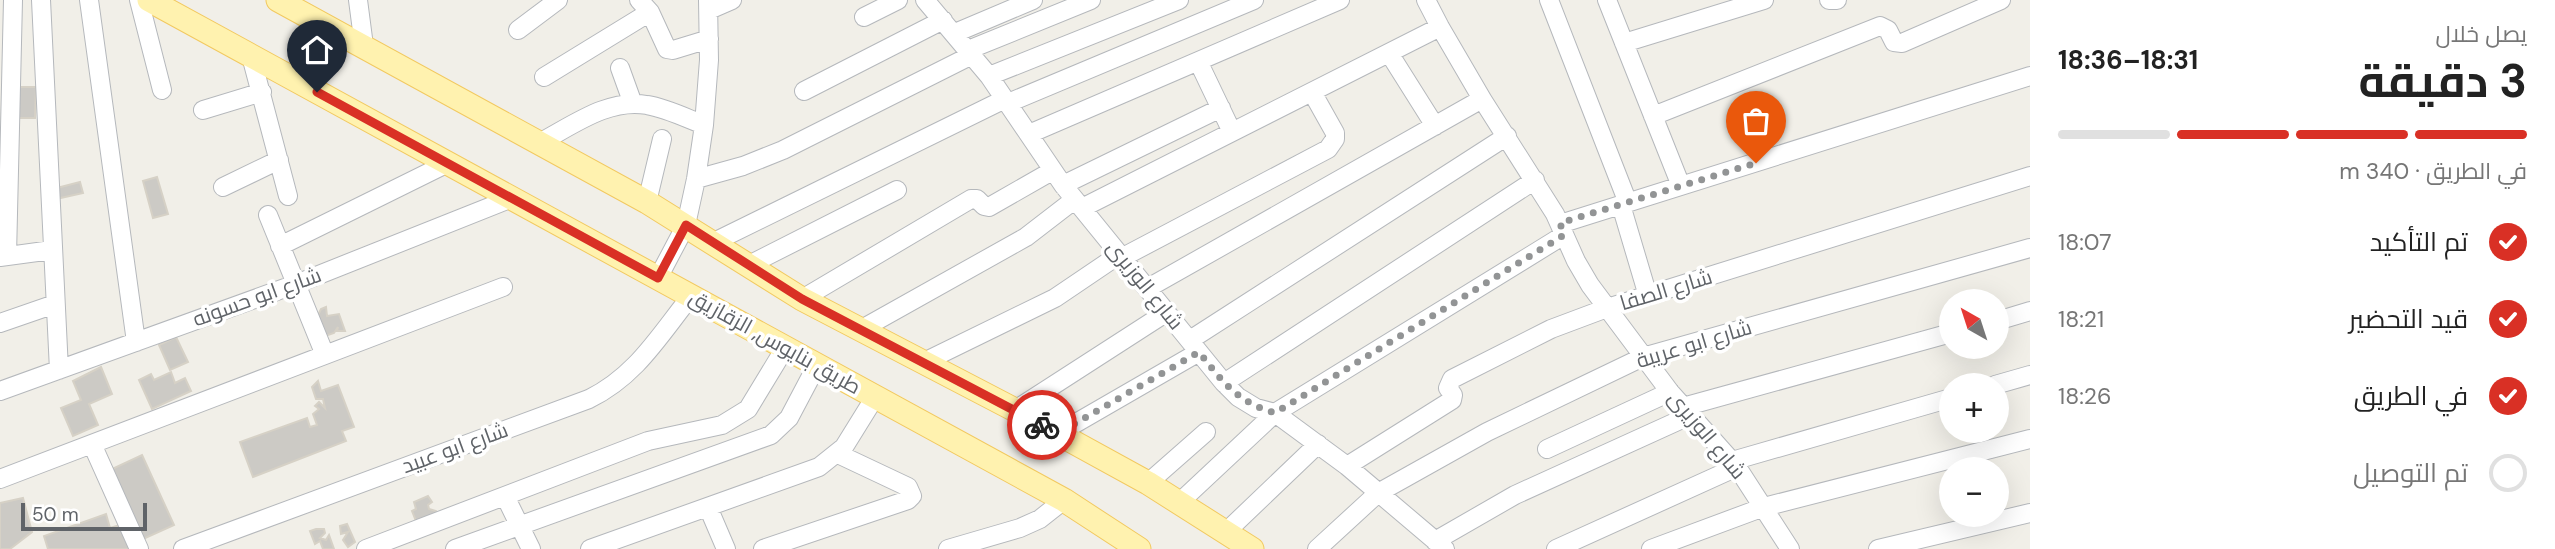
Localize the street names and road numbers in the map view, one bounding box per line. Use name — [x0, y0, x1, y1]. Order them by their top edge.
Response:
street label: شارع الوزيرى — [1100, 234, 1190, 336]
street label: شارع ابو حسونه — [189, 261, 325, 333]
street label: شارع الصفا — [1616, 263, 1716, 317]
street label: طريق بنايوس, الزقازيق — [684, 283, 866, 401]
street label: شارع ابو عريبة — [1633, 313, 1755, 375]
street label: شارع الوزيرى — [1662, 385, 1752, 485]
street label: شارع ابو عبيد — [398, 416, 512, 480]

